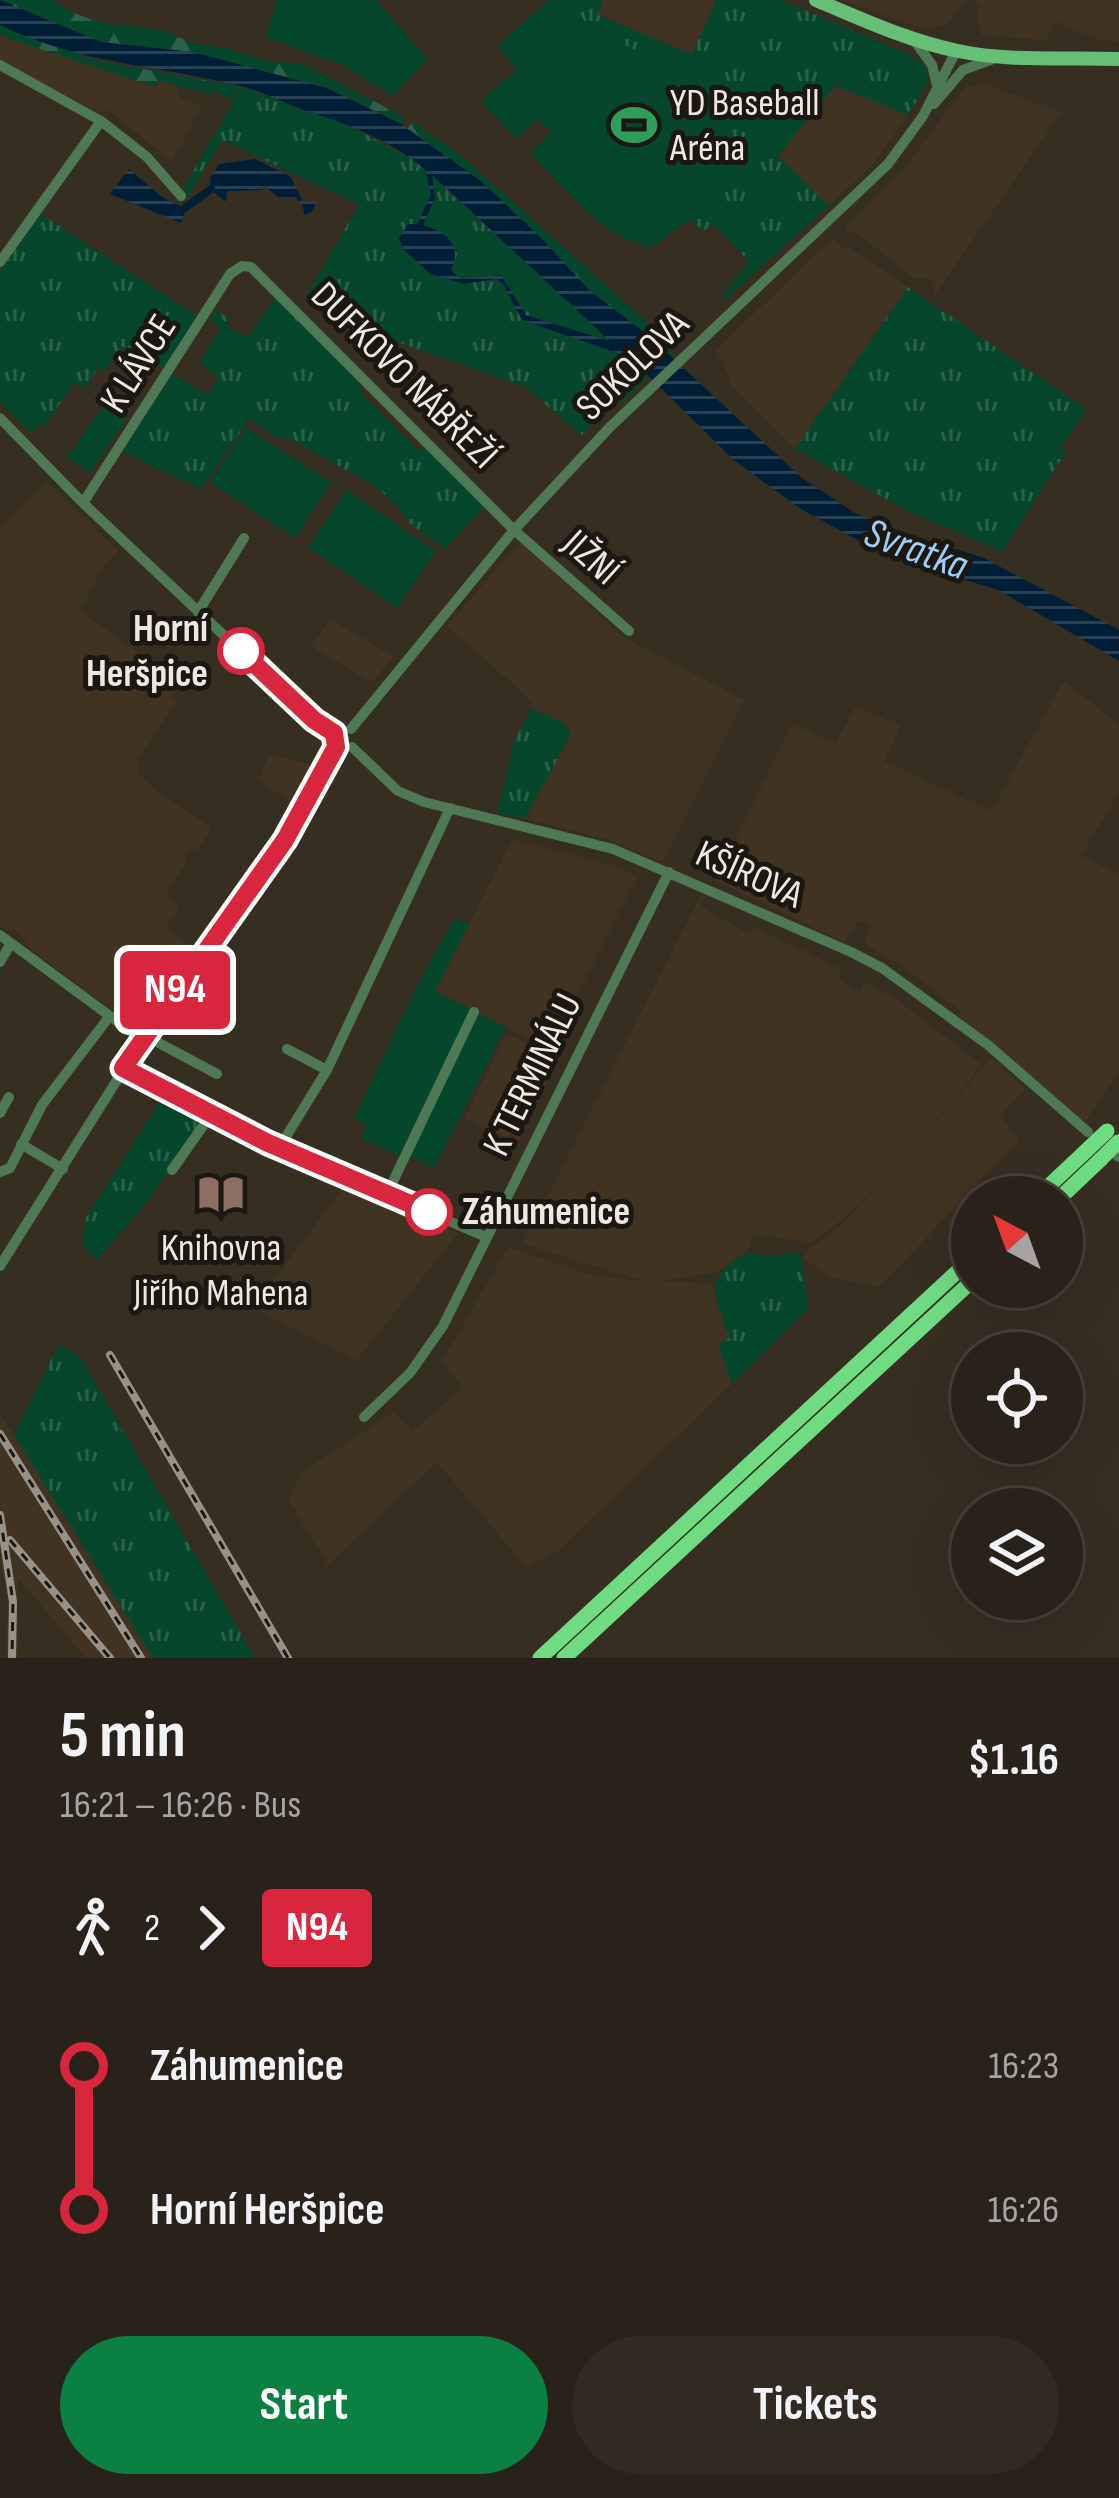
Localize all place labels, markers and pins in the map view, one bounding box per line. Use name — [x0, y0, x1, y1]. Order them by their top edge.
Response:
place label: YD Baseball Aréna — [669, 80, 820, 172]
sports icon: YD Baseball Aréna — [609, 100, 659, 150]
place label: Horní Heršpice — [86, 606, 208, 698]
marker: Horní Heršpice — [219, 629, 263, 673]
library icon: Knihovna Jiřího Mahena — [196, 1169, 246, 1219]
place label: Záhumenice — [462, 1189, 630, 1236]
marker: Záhumenice — [407, 1190, 451, 1234]
place label: Knihovna Jiřího Mahena — [132, 1225, 309, 1317]

